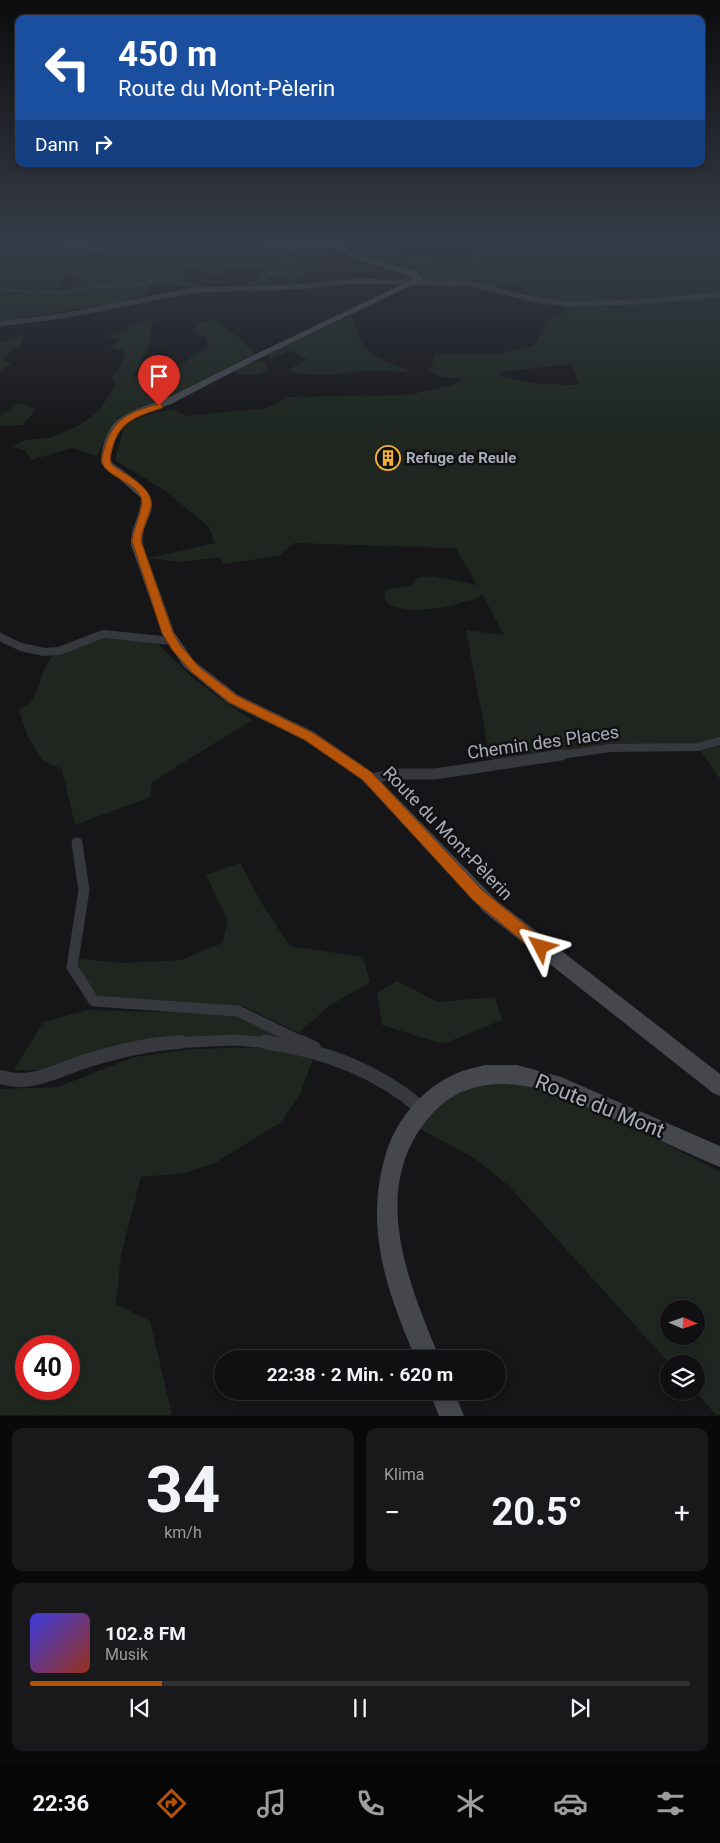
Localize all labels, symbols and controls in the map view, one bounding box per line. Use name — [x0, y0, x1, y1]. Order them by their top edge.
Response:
text: 450 m — [118, 34, 217, 75]
icon: left — [35, 35, 100, 100]
text: Route du Mont-Pèlerin — [118, 76, 335, 101]
icon: right — [89, 130, 117, 158]
text: Dann — [35, 133, 79, 156]
pin — [138, 355, 180, 406]
icon: arrive — [145, 362, 173, 390]
building icon: Refuge de Reule — [375, 445, 401, 471]
place label: Refuge de Reule — [406, 449, 516, 467]
street label: Chemin des Places — [466, 721, 620, 763]
street label: Route du Mont-Pèlerin — [379, 762, 517, 904]
position arrow — [514, 920, 566, 972]
street label: Route du Mont — [532, 1069, 668, 1143]
north arrow — [660, 1300, 705, 1345]
map controls — [660, 1300, 705, 1400]
speed limit sign: 40 — [15, 1335, 80, 1400]
button: layers — [660, 1355, 705, 1400]
text: 22:38 · 2 Min. · 620 m — [267, 1363, 453, 1386]
text: 34 — [146, 1452, 220, 1528]
text: Klima — [384, 1465, 425, 1484]
text: 20.5° — [491, 1490, 583, 1534]
text: − — [384, 1496, 400, 1529]
text: + — [674, 1496, 690, 1529]
text: km/h — [164, 1523, 202, 1542]
text: 102.8 FM — [105, 1622, 186, 1645]
text: Musik — [105, 1645, 148, 1664]
icon: previous — [126, 1694, 154, 1722]
icon: pause — [346, 1694, 374, 1722]
icon: next — [566, 1694, 594, 1722]
icon: directions — [154, 1786, 189, 1821]
icon: music — [254, 1786, 289, 1821]
icon: phone — [353, 1786, 388, 1821]
icon: climate — [453, 1786, 488, 1821]
icon: car — [553, 1786, 588, 1821]
icon: filters — [653, 1786, 688, 1821]
text: 22:36 — [32, 1791, 89, 1816]

